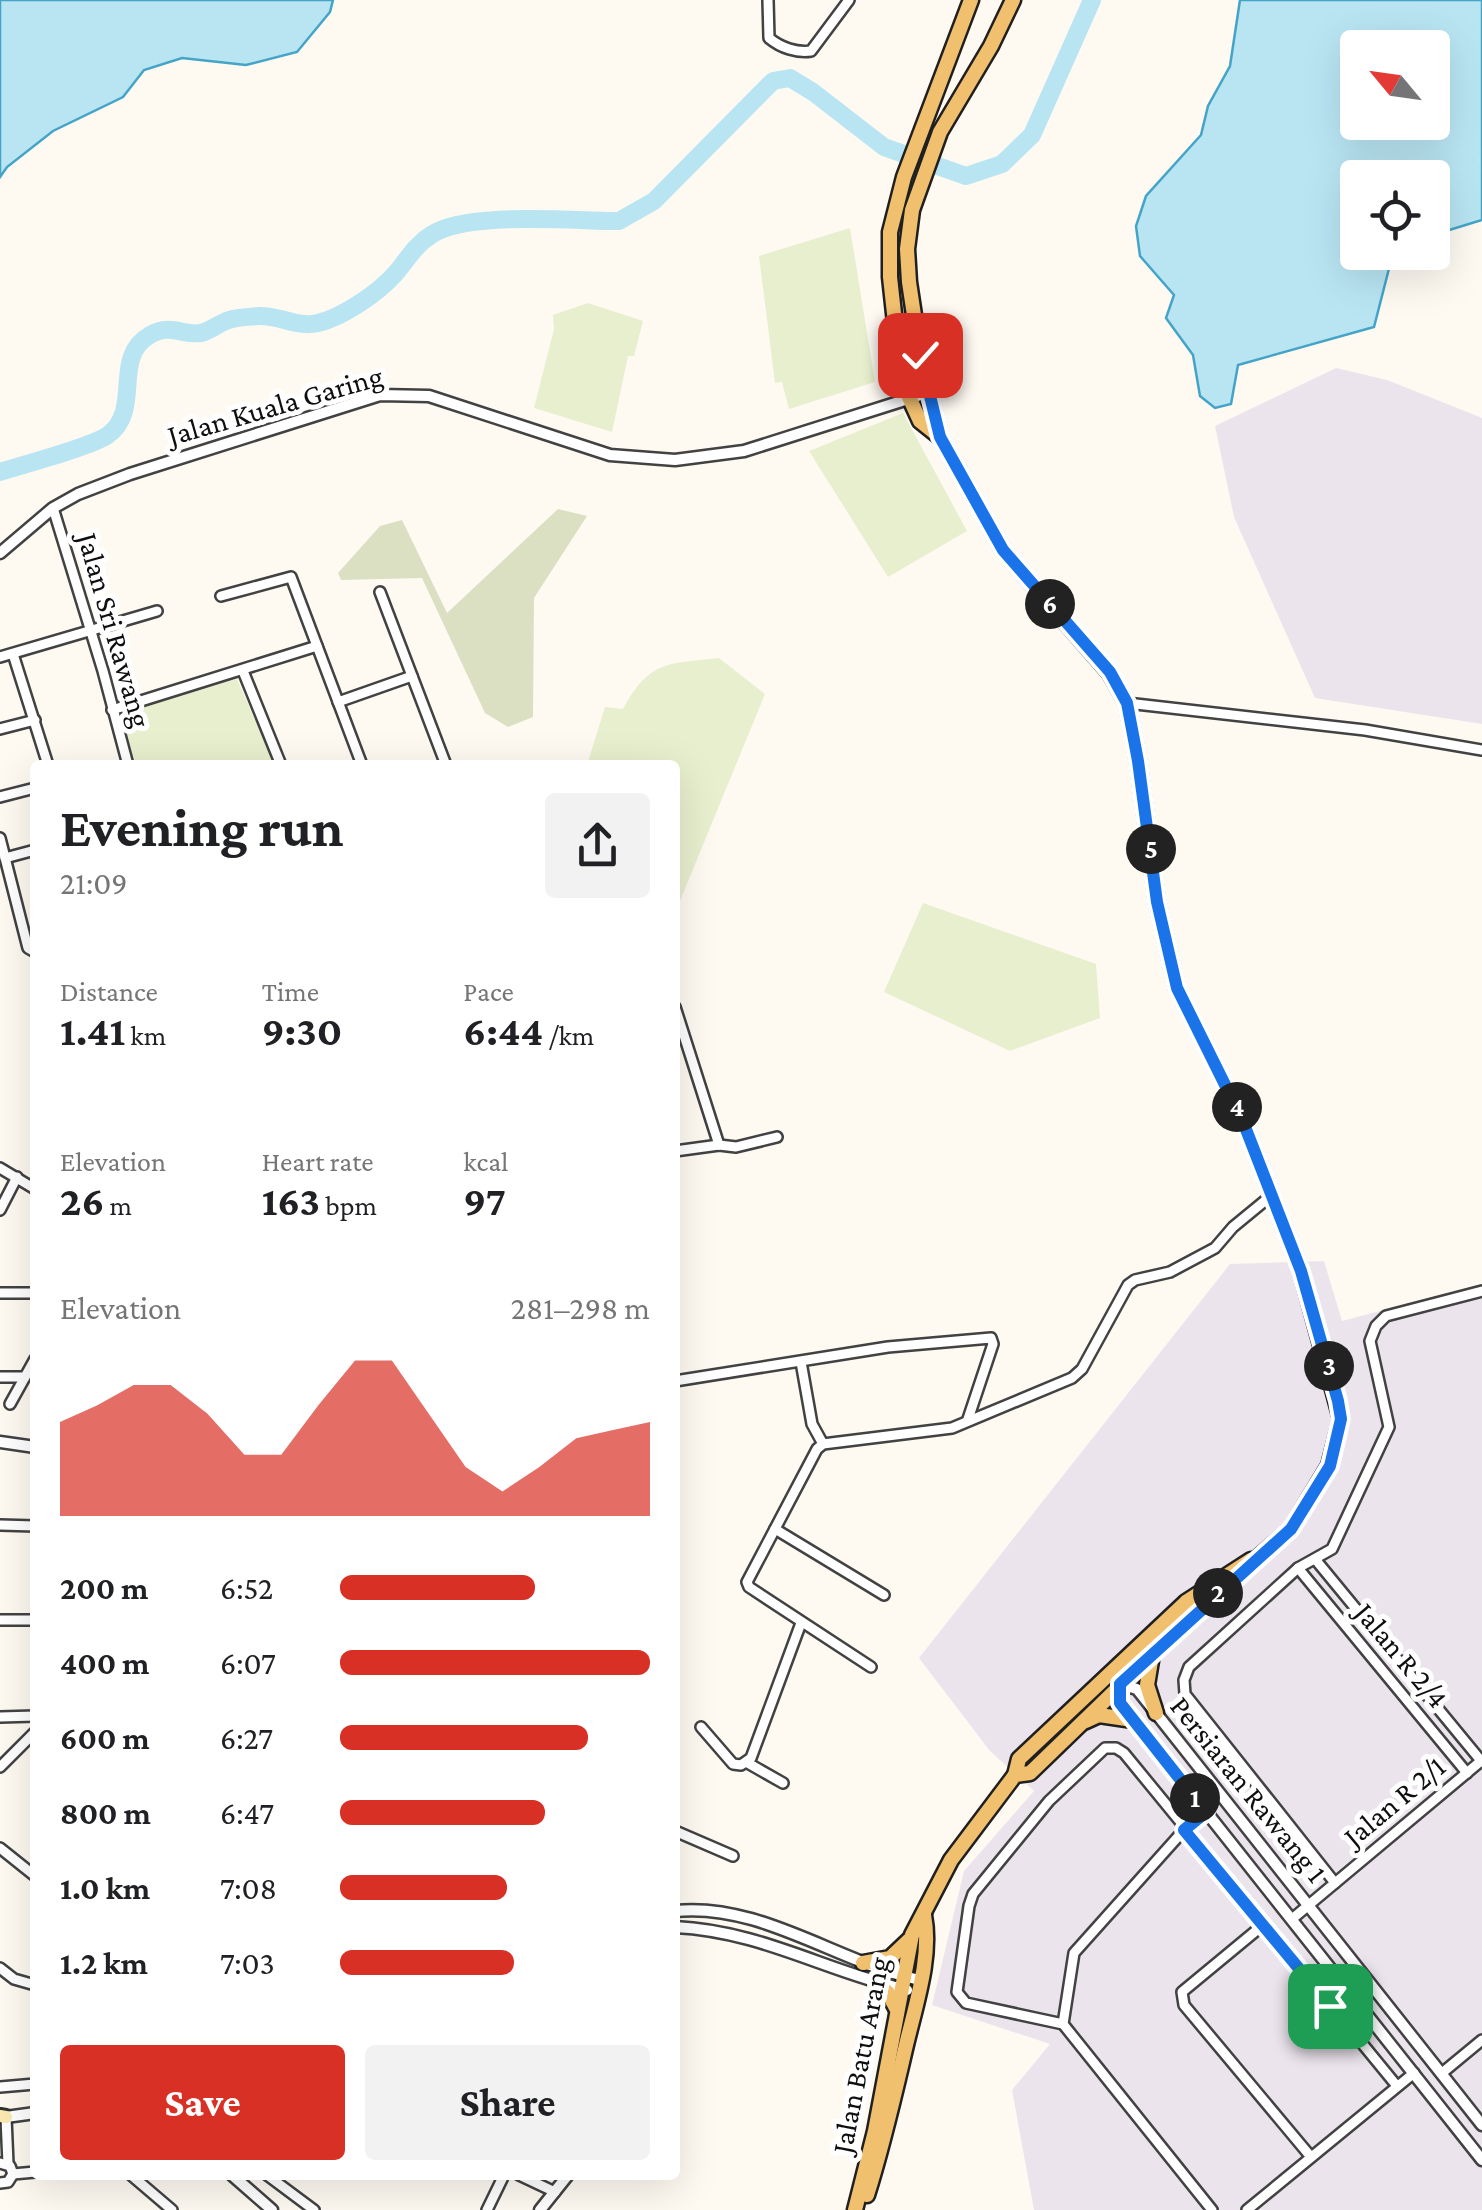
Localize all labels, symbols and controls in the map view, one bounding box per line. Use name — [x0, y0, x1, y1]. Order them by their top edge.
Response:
north arrow — [1340, 30, 1450, 140]
map controls — [1340, 30, 1450, 270]
button: locate — [1340, 160, 1450, 270]
pin — [878, 313, 963, 398]
icon: check — [893, 328, 948, 383]
street label: Jalan Kuala Garing — [161, 359, 387, 453]
street label: Jalan Sri Rawang — [70, 526, 159, 731]
pin: 6 — [1025, 579, 1075, 629]
text: 6 — [1042, 588, 1058, 619]
button: share — [545, 793, 650, 898]
text: Evening run — [60, 797, 344, 858]
pin: 5 — [1126, 824, 1176, 874]
text: 5 — [1144, 833, 1158, 864]
text: 21:09 — [60, 865, 128, 901]
text: Distance — [60, 976, 158, 1007]
text: Time — [262, 976, 319, 1007]
text: Pace — [463, 976, 514, 1007]
text: 1.41 — [60, 1007, 125, 1054]
text: 9:30 — [262, 1007, 342, 1054]
text: 6:44 — [463, 1007, 543, 1054]
text: km — [125, 1020, 166, 1051]
text: /km — [543, 1020, 594, 1051]
pin: 4 — [1212, 1082, 1262, 1132]
text: 4 — [1229, 1091, 1245, 1122]
text: Elevation — [60, 1146, 166, 1177]
text: Heart rate — [262, 1146, 374, 1177]
text: kcal — [463, 1146, 508, 1177]
text: 26 — [60, 1177, 104, 1224]
text: 163 — [262, 1177, 320, 1224]
text: 97 — [463, 1177, 506, 1224]
text: m — [104, 1190, 132, 1221]
text: bpm — [320, 1190, 377, 1221]
text: Elevation — [60, 1290, 181, 1326]
text: 281–298 m — [511, 1290, 650, 1326]
pin: 3 — [1304, 1341, 1354, 1391]
text: 3 — [1322, 1350, 1336, 1381]
pin: 2 — [1193, 1568, 1243, 1618]
text: 200 m — [60, 1570, 148, 1606]
text: 6:52 — [220, 1570, 273, 1606]
text: 2 — [1211, 1577, 1225, 1608]
street label: Jalan R 2/4 — [1347, 1594, 1455, 1714]
text: 400 m — [60, 1645, 149, 1681]
text: 6:07 — [220, 1645, 276, 1681]
street label: Persiaran Rawang 1 — [1163, 1689, 1335, 1889]
text: 600 m — [60, 1720, 150, 1756]
text: 6:27 — [220, 1720, 273, 1756]
street label: Jalan R 2/1 — [1334, 1749, 1451, 1855]
pin: 1 — [1170, 1773, 1220, 1823]
text: 800 m — [60, 1795, 151, 1831]
text: 6:47 — [220, 1795, 274, 1831]
text: 1.0 km — [60, 1870, 150, 1906]
text: 7:08 — [220, 1870, 277, 1906]
text: 1.2 km — [60, 1945, 148, 1981]
text: 7:03 — [220, 1945, 275, 1981]
street label: Jalan Batu Arang — [824, 1954, 896, 2159]
pin — [1288, 1964, 1373, 2049]
icon: arrive — [1303, 1979, 1358, 2034]
button: Save — [60, 2045, 345, 2160]
button: Share — [365, 2045, 650, 2160]

